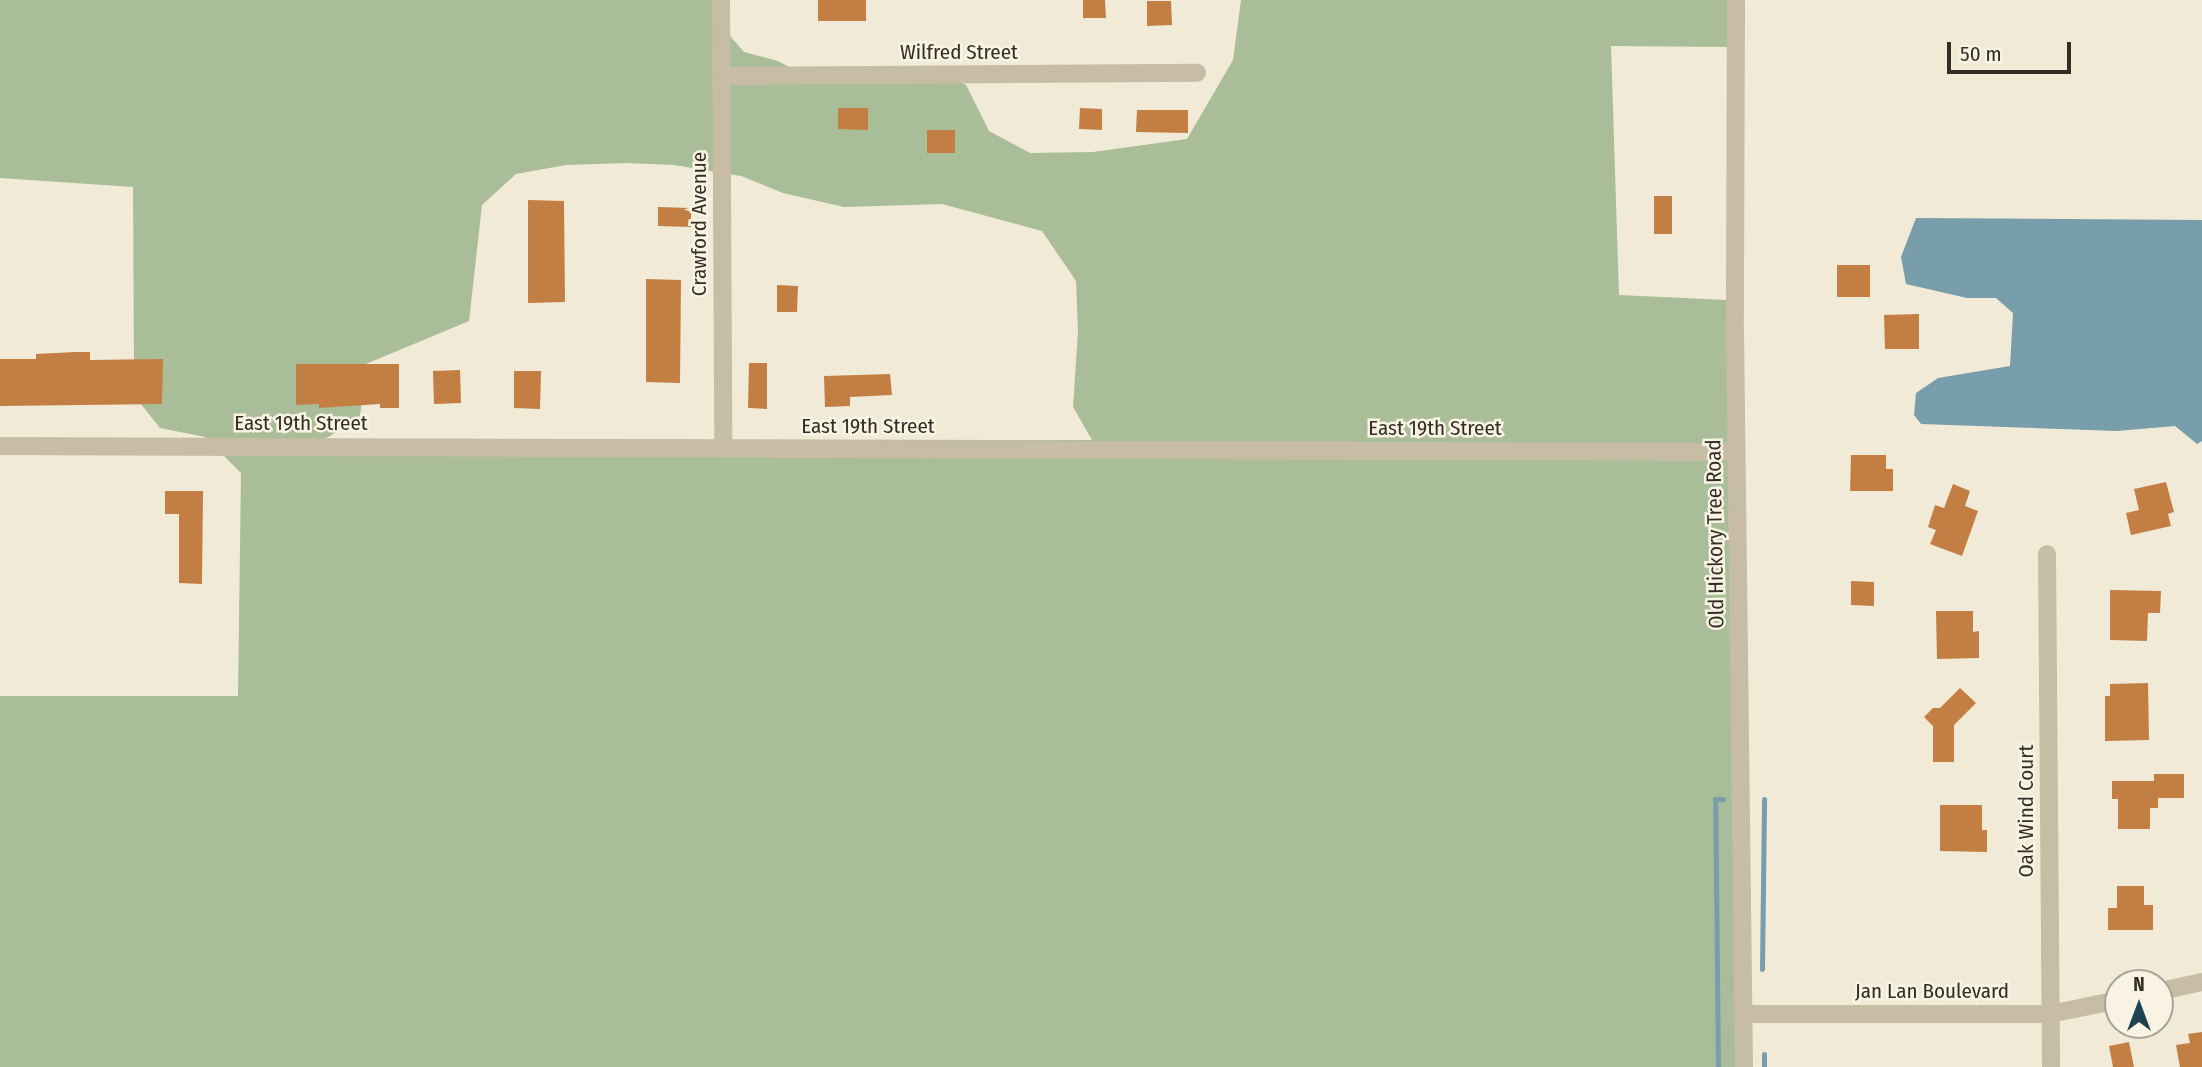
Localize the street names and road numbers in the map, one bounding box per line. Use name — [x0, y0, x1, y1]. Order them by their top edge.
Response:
street label: Wilfred Street — [900, 39, 1018, 65]
street label: Crawford Avenue — [686, 152, 712, 296]
street label: East 19th Street — [234, 410, 368, 436]
street label: East 19th Street — [801, 413, 935, 439]
street label: East 19th Street — [1368, 415, 1502, 441]
street label: Old Hickory Tree Road — [1701, 439, 1729, 629]
street label: Oak Wind Court — [2013, 745, 2039, 877]
street label: Jan Lan Boulevard — [1855, 978, 2009, 1004]

